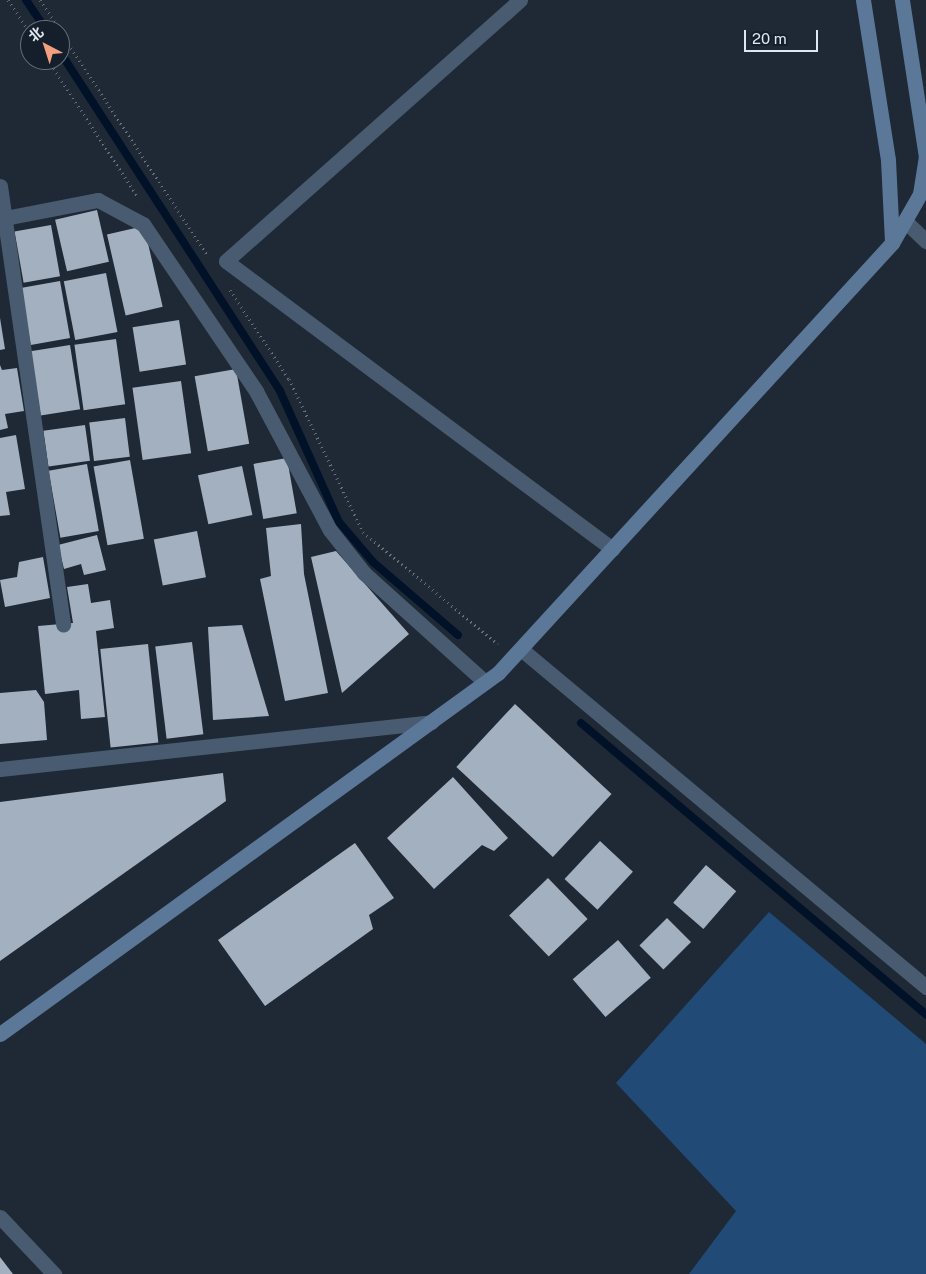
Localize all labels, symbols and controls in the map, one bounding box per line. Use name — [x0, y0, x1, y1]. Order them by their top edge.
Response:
north arrow — [20, 20, 70, 70]
scale bar — [746, 20, 820, 52]
text: 北 — [25, 24, 47, 45]
text: 20 m — [752, 30, 787, 47]

